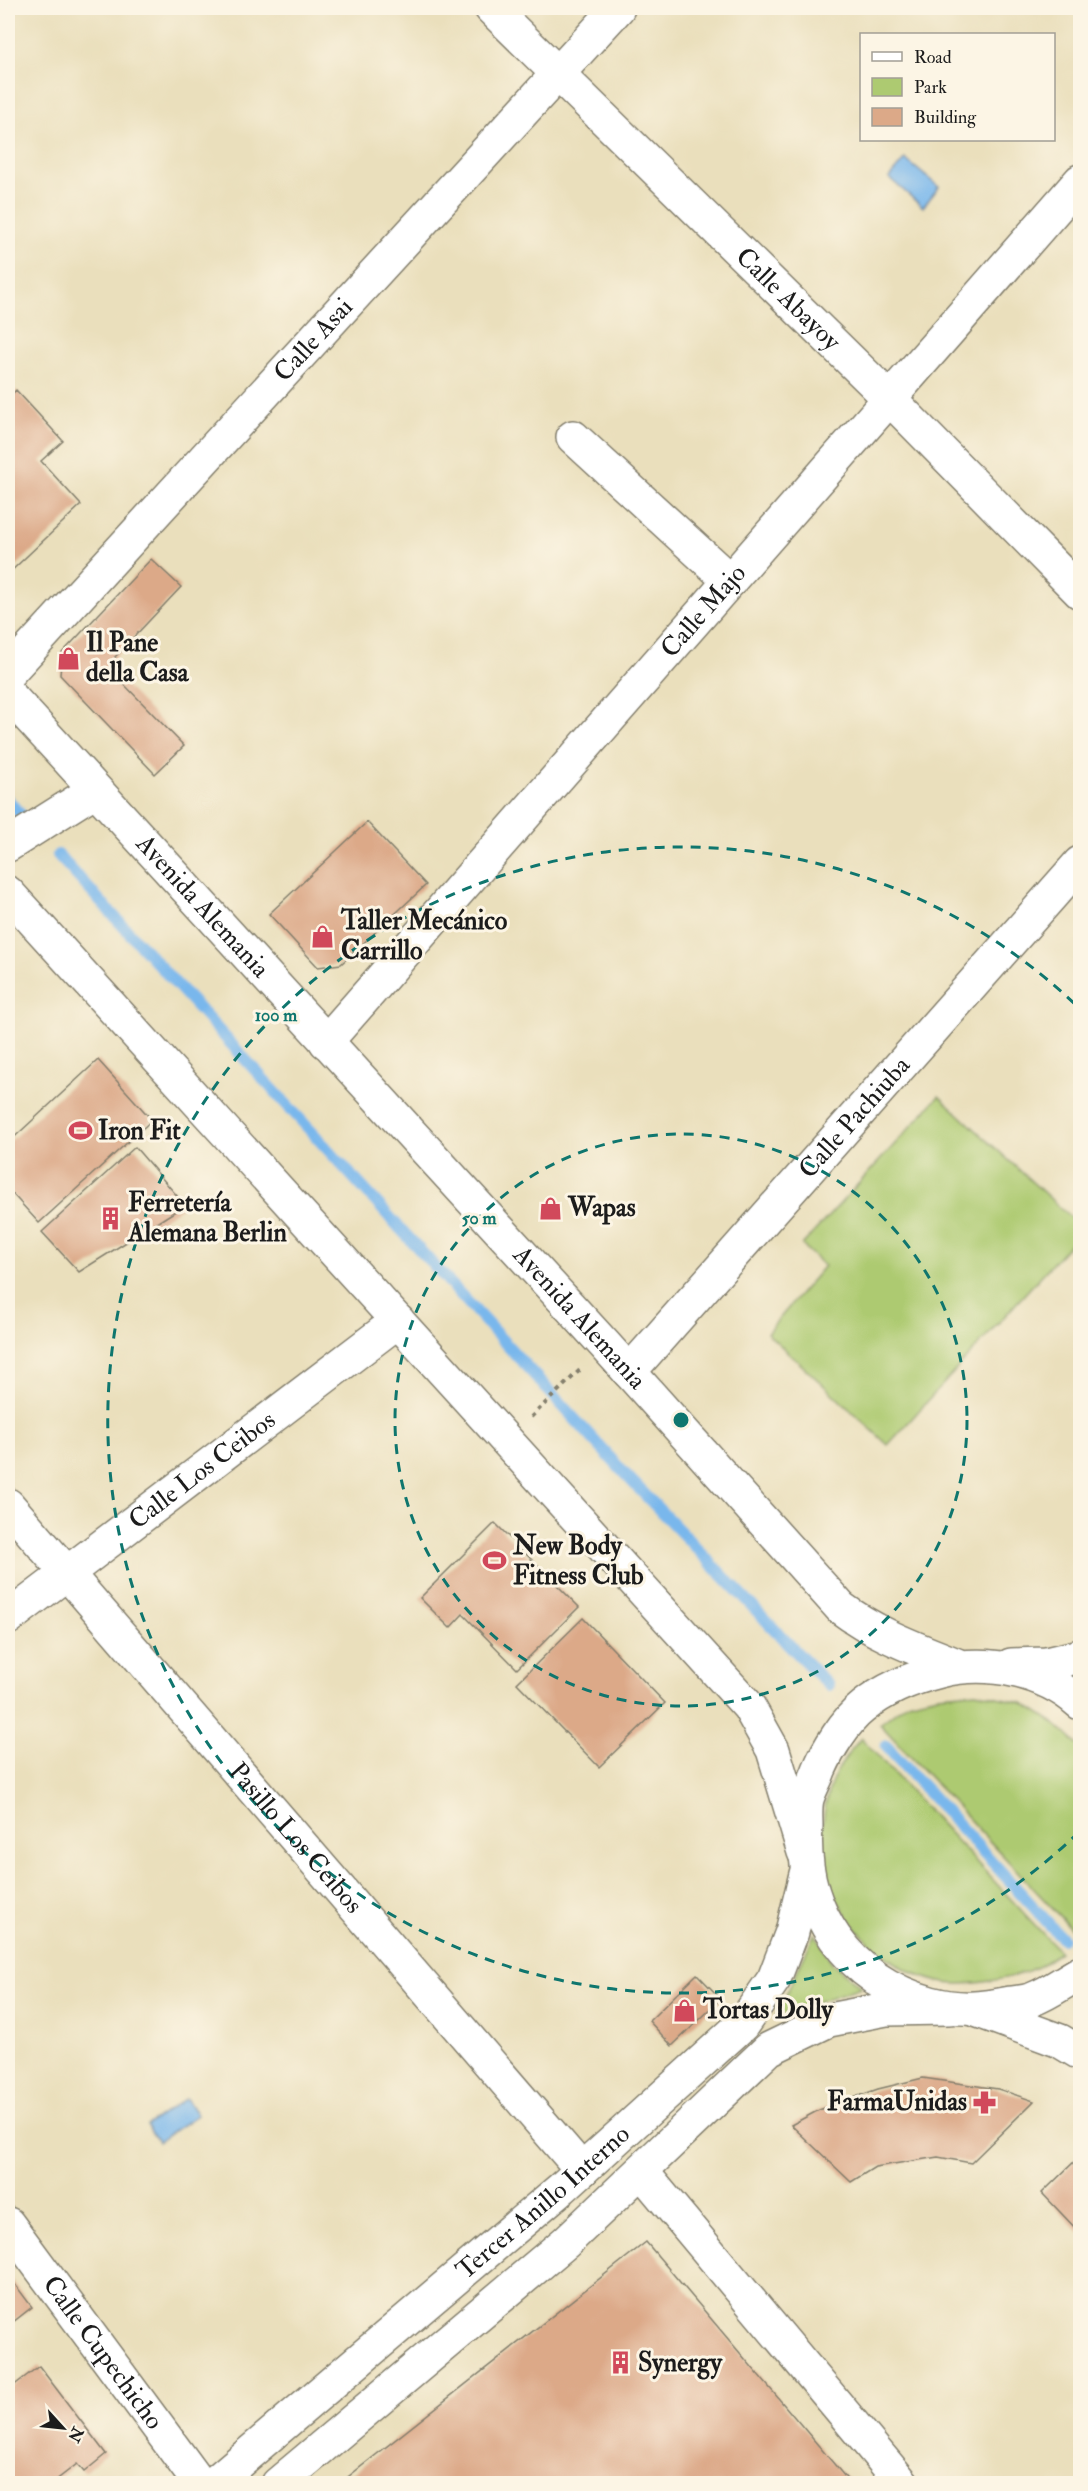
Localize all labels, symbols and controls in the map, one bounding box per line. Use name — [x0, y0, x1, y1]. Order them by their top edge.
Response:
legend — [860, 33, 1055, 141]
text: Road — [914, 46, 952, 69]
text: Park — [914, 76, 947, 99]
text: Building — [914, 106, 977, 129]
street label: Calle Abayoy — [729, 241, 848, 358]
street label: Calle Asai — [267, 291, 360, 388]
street label: Calle Majo — [654, 558, 753, 664]
place label: Il Pane della Casa — [86, 627, 190, 689]
shop icon: Il Pane della Casa — [55, 645, 81, 671]
street label: Avenida Alemania — [128, 827, 276, 985]
place label: Taller Mecánico Carrillo — [340, 905, 508, 967]
shop icon: Taller Mecánico Carrillo — [310, 923, 336, 949]
text: 100 m — [255, 1004, 298, 1027]
street label: Calle Pachiuba — [792, 1050, 917, 1185]
place label: Iron Fit — [98, 1115, 181, 1147]
sports icon: Iron Fit — [67, 1118, 93, 1144]
place label: Ferretería Alemana Berlin — [127, 1187, 287, 1249]
place label: Wapas — [567, 1192, 636, 1225]
shop icon: Wapas — [537, 1195, 563, 1221]
building icon: Ferretería Alemana Berlin — [97, 1205, 123, 1231]
text: 50 m — [462, 1207, 497, 1230]
street label: Avenida Alemania — [506, 1239, 653, 1396]
street label: Calle Los Ceibos — [122, 1404, 282, 1536]
centre of rings — [671, 1410, 691, 1430]
place label: New Body Fitness Club — [512, 1530, 644, 1592]
sports icon: New Body Fitness Club — [482, 1548, 508, 1574]
street label: Pasillo Los Ceibos — [222, 1756, 369, 1920]
place label: Tortas Dolly — [702, 1994, 834, 2027]
shop icon: Tortas Dolly — [672, 1997, 698, 2023]
place label: FarmaUnidas — [827, 2086, 967, 2118]
pharmacy icon: FarmaUnidas — [972, 2089, 998, 2115]
street label: Tercer Anillo Interno — [450, 2118, 637, 2287]
street label: Calle Cupechicho — [36, 2270, 170, 2436]
place label: Synergy — [638, 2347, 724, 2380]
building icon: Synergy — [607, 2350, 633, 2376]
north arrow — [33, 2398, 93, 2458]
text: N — [63, 2423, 88, 2446]

